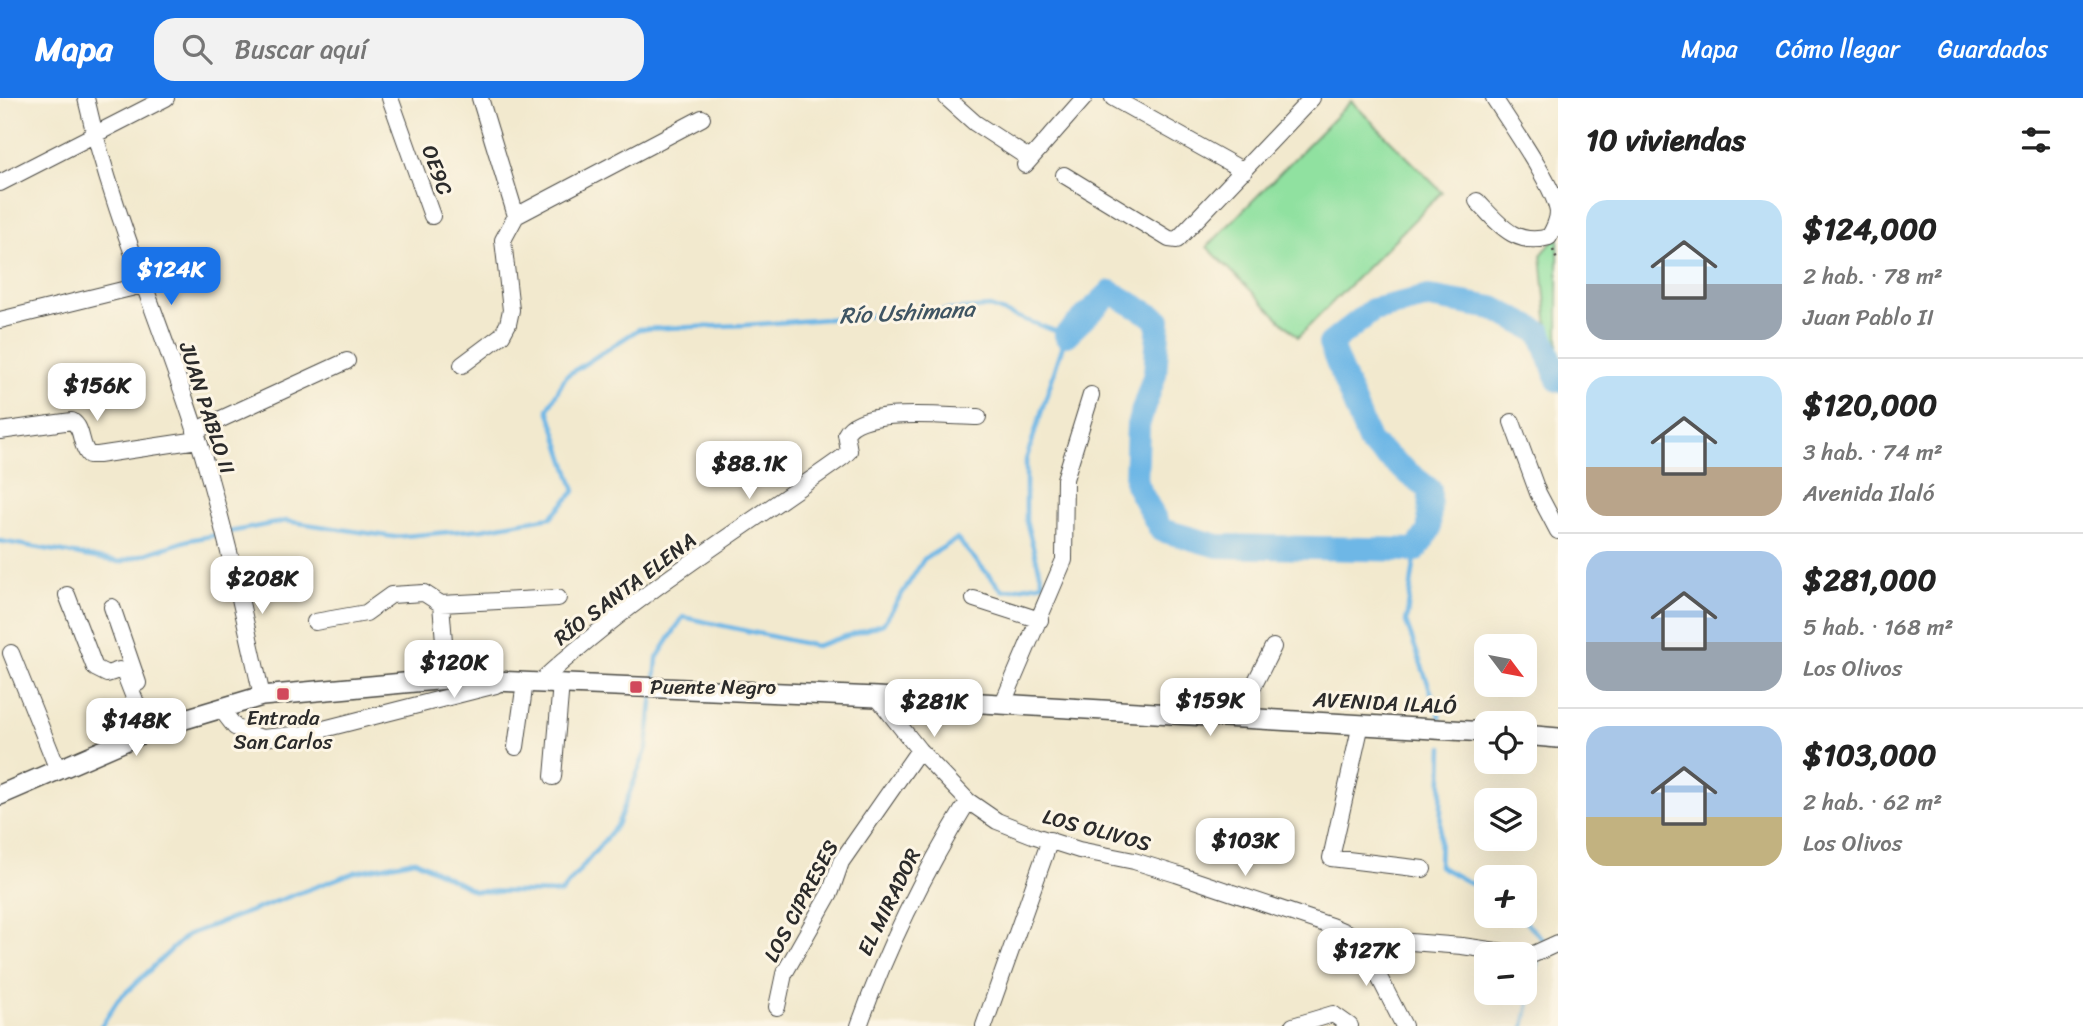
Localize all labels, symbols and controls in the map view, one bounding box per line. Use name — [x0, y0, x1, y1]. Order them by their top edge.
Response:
search box — [154, 18, 644, 81]
text: Mapa — [35, 20, 112, 78]
text: Buscar aquí — [234, 26, 367, 72]
text: Mapa — [1681, 28, 1738, 70]
text: Cómo llegar — [1776, 28, 1900, 70]
text: Guardados — [1938, 28, 2048, 70]
icon: search — [178, 30, 216, 68]
text: 10 viviendas — [1586, 113, 1746, 167]
icon: filters — [2017, 121, 2055, 159]
street label: OE9C — [410, 139, 464, 201]
text: $124,000 — [1803, 202, 1937, 256]
icon: home — [1642, 228, 1726, 312]
pin: $124K — [122, 248, 220, 307]
text: $124K — [138, 249, 204, 290]
text: 2 hab. · 78 m² — [1803, 256, 1943, 297]
water label: Río Ushimana — [838, 288, 978, 337]
text: Juan Pablo II — [1803, 297, 1934, 338]
street label: JUAN PABLO II — [167, 336, 246, 480]
pin: $156K — [48, 364, 146, 423]
text: $156K — [64, 365, 130, 406]
text: $120,000 — [1803, 378, 1937, 432]
icon: home — [1642, 404, 1726, 488]
text: 3 hab. · 74 m² — [1803, 432, 1943, 473]
pin: $88.1K — [692, 442, 806, 501]
text: $88.1K — [712, 443, 786, 484]
text: Avenida Ilaló — [1803, 473, 1934, 514]
street label: RÍO SANTA ELENA — [545, 522, 705, 656]
text: $281,000 — [1803, 553, 1936, 607]
pin: $208K — [213, 556, 311, 616]
text: $208K — [226, 558, 298, 599]
icon: home — [1642, 579, 1726, 663]
text: 5 hab. · 168 m² — [1803, 607, 1953, 648]
north arrow — [1474, 634, 1536, 696]
map controls — [1474, 634, 1537, 1005]
pin: $120K — [405, 640, 503, 700]
text: $120K — [420, 642, 488, 683]
text: Los Olivos — [1803, 648, 1902, 689]
place label: Puente Negro — [650, 668, 776, 706]
pin: $159K — [1161, 678, 1259, 738]
marker: Puente Negro — [628, 679, 644, 695]
pin: $281K — [885, 680, 983, 739]
text: $159K — [1176, 680, 1244, 721]
street label: AVENIDA ILALÓ — [1311, 680, 1458, 726]
text: $281K — [901, 681, 967, 722]
marker: Entrada San Carlos — [275, 686, 291, 702]
pin: $148K — [87, 698, 185, 758]
place label: Entrada San Carlos — [234, 699, 333, 761]
text: $148K — [102, 700, 170, 741]
button: locate — [1474, 711, 1537, 774]
text: $103,000 — [1803, 728, 1936, 782]
icon: home — [1642, 754, 1726, 838]
text: 2 hab. · 62 m² — [1803, 782, 1942, 823]
button: layers — [1474, 788, 1537, 851]
street label: LOS OLIVOS — [1038, 797, 1156, 863]
pin: $103K — [1196, 818, 1294, 878]
text: $103K — [1212, 820, 1278, 861]
text: Los Olivos — [1803, 823, 1902, 864]
street label: LOS CIPRESES — [753, 833, 849, 969]
street label: EL MIRADOR — [846, 841, 932, 963]
button: + — [1474, 865, 1537, 928]
pin: $127K — [1317, 928, 1415, 988]
text: $127K — [1333, 930, 1399, 971]
button: − — [1474, 942, 1537, 1005]

